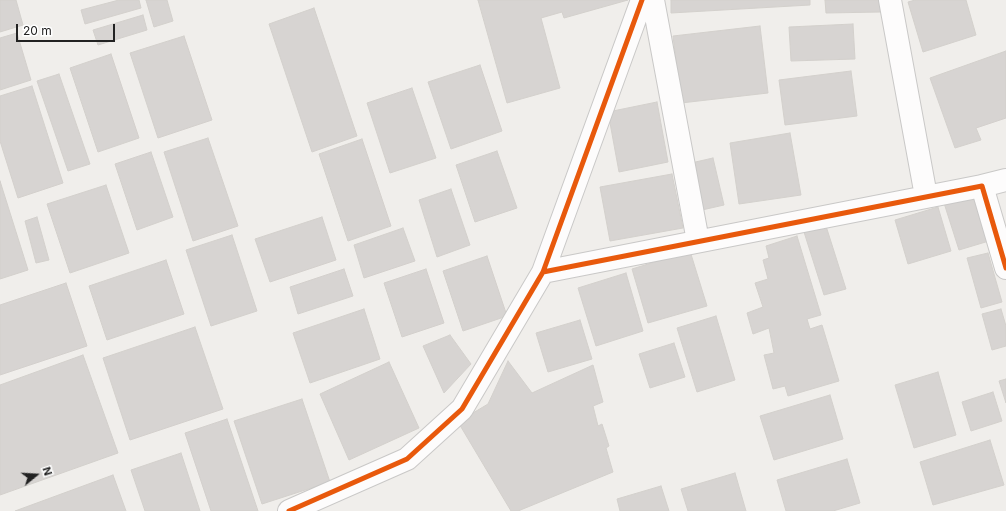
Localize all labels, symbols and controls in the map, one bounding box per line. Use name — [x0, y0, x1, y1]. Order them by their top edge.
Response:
scale bar — [18, 16, 117, 42]
text: 20 m — [23, 23, 52, 38]
north arrow — [16, 455, 56, 495]
text: N — [39, 465, 55, 477]

